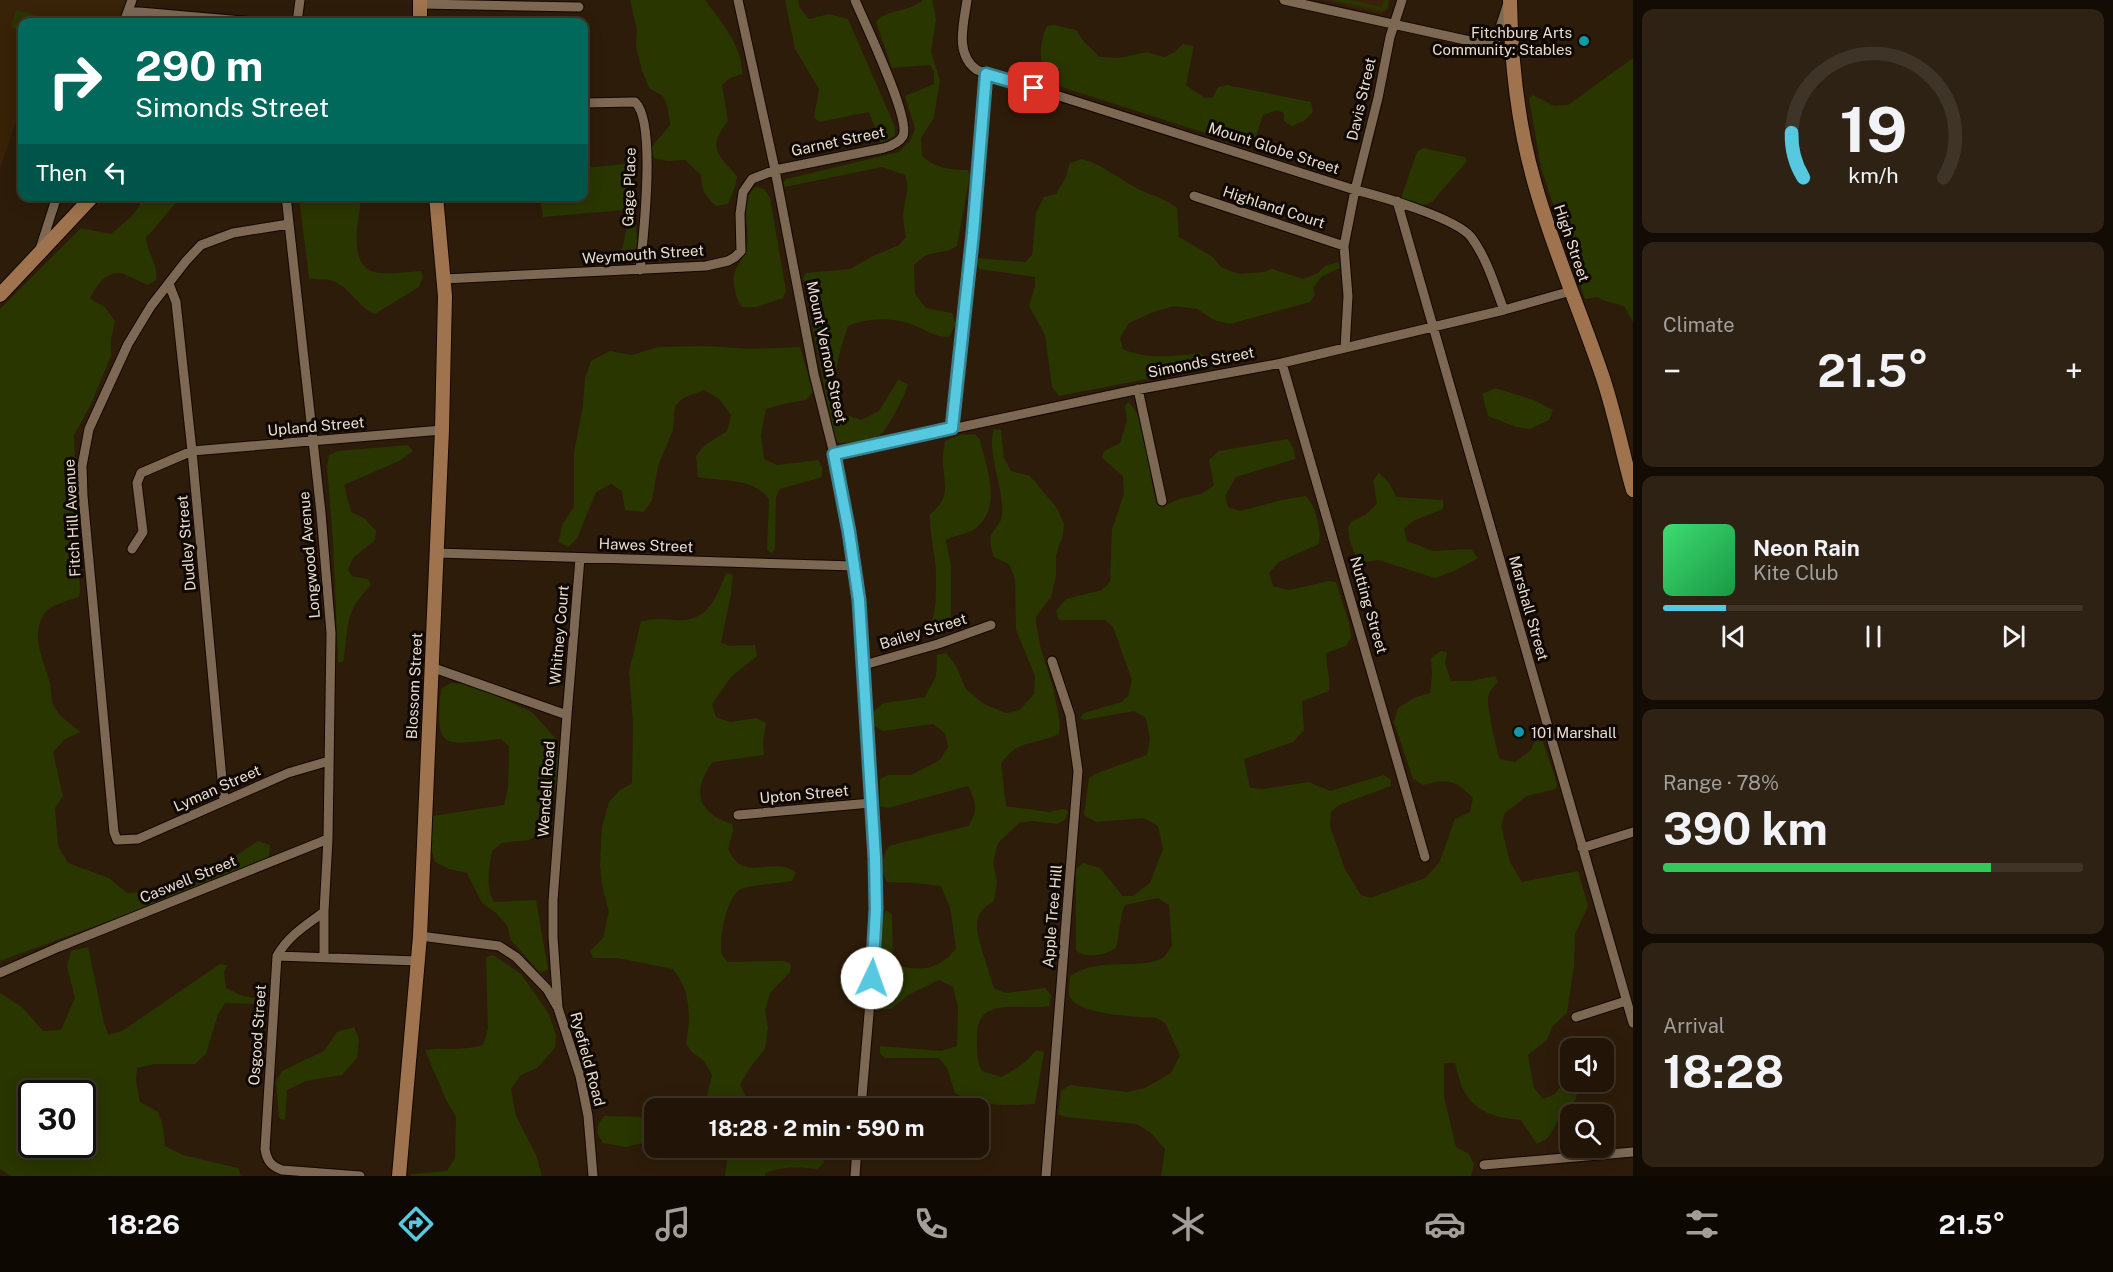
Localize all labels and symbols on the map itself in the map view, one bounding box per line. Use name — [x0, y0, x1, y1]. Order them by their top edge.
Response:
place label: Fitchburg Arts Community: Stables — [1432, 24, 1572, 58]
marker: Fitchburg Arts Community: Stables — [1577, 34, 1591, 48]
street label: Davis Street — [1343, 56, 1379, 142]
pin — [1008, 62, 1059, 113]
street label: Mount Globe Street — [1206, 119, 1342, 177]
street label: Garnet Street — [790, 123, 887, 159]
street label: Gage Place — [619, 147, 639, 227]
street label: Highland Court — [1221, 183, 1327, 232]
street label: High Street — [1551, 202, 1593, 284]
street label: Weymouth Street — [581, 241, 705, 267]
street label: Mount Vernon Street — [804, 279, 850, 425]
street label: Simonds Street — [1146, 343, 1256, 381]
street label: Upland Street — [267, 413, 365, 439]
street label: Fitch Hill Avenue — [60, 459, 84, 577]
street label: Longwood Avenue — [295, 491, 323, 619]
street label: Dudley Street — [173, 494, 199, 592]
street label: Hawes Street — [598, 535, 694, 555]
street label: Nutting Street — [1347, 554, 1391, 656]
street label: Marshall Street — [1506, 554, 1552, 662]
street label: Whitney Court — [546, 584, 572, 686]
street label: Bailey Street — [877, 610, 969, 652]
street label: Blossom Street — [403, 632, 425, 740]
place label: 101 Marshall — [1531, 724, 1617, 741]
marker: 101 Marshall — [1512, 725, 1526, 739]
street label: Wendell Road — [534, 740, 558, 838]
street label: Lyman Street — [171, 761, 263, 815]
street label: Upton Street — [759, 782, 849, 806]
street label: Caswell Street — [137, 852, 239, 906]
street label: Apple Tree Hill — [1039, 864, 1065, 968]
position arrow — [840, 946, 904, 1010]
street label: Osgood Street — [245, 984, 269, 1086]
street label: Ryefield Road — [567, 1010, 609, 1108]
speed limit sign: 30 — [18, 1080, 96, 1158]

